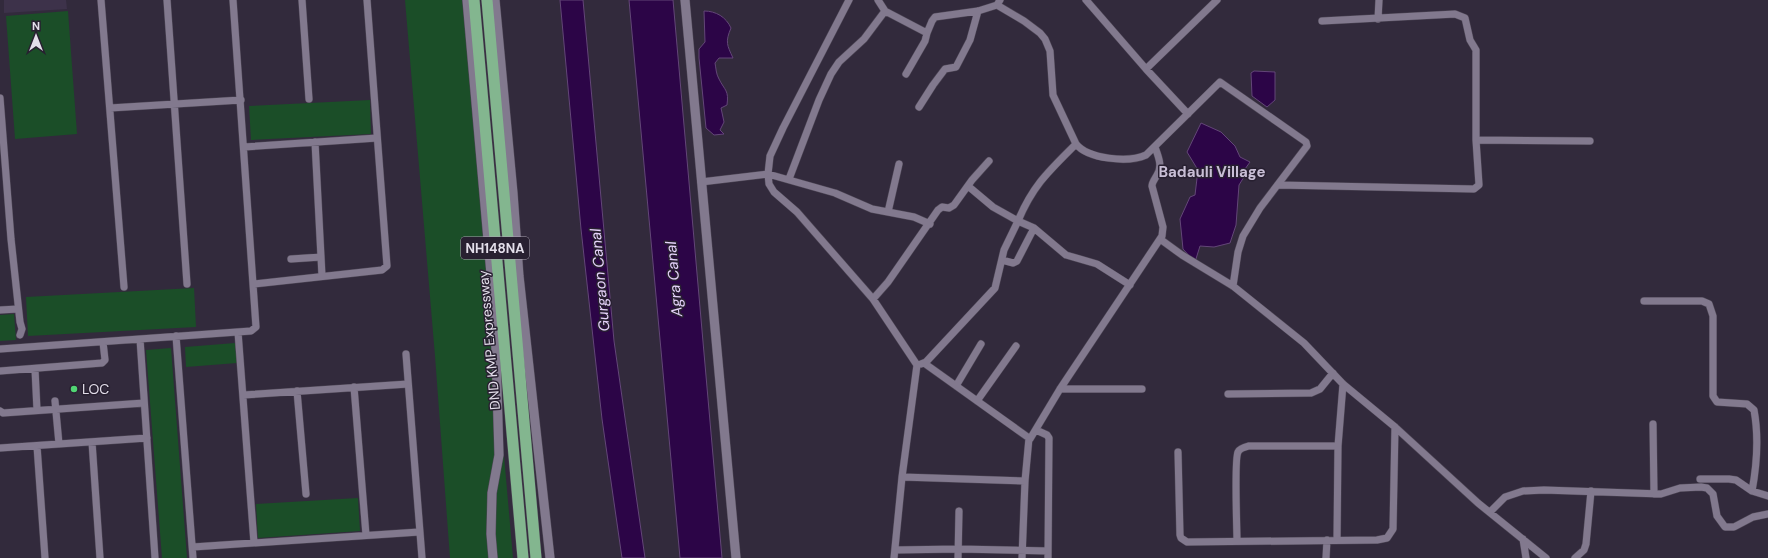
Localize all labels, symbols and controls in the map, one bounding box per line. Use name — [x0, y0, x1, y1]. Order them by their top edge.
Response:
north arrow — [16, 16, 56, 56]
text: N — [32, 19, 40, 33]
district label: Badauli Village — [1158, 162, 1266, 182]
water label: Gurgaon Canal — [585, 227, 614, 332]
road number: NH148NA — [461, 237, 529, 259]
water label: Agra Canal — [661, 240, 687, 319]
street label: DND KMP Expressway — [474, 269, 504, 411]
place label: LOC — [82, 380, 109, 398]
marker: LOC — [69, 384, 79, 394]

